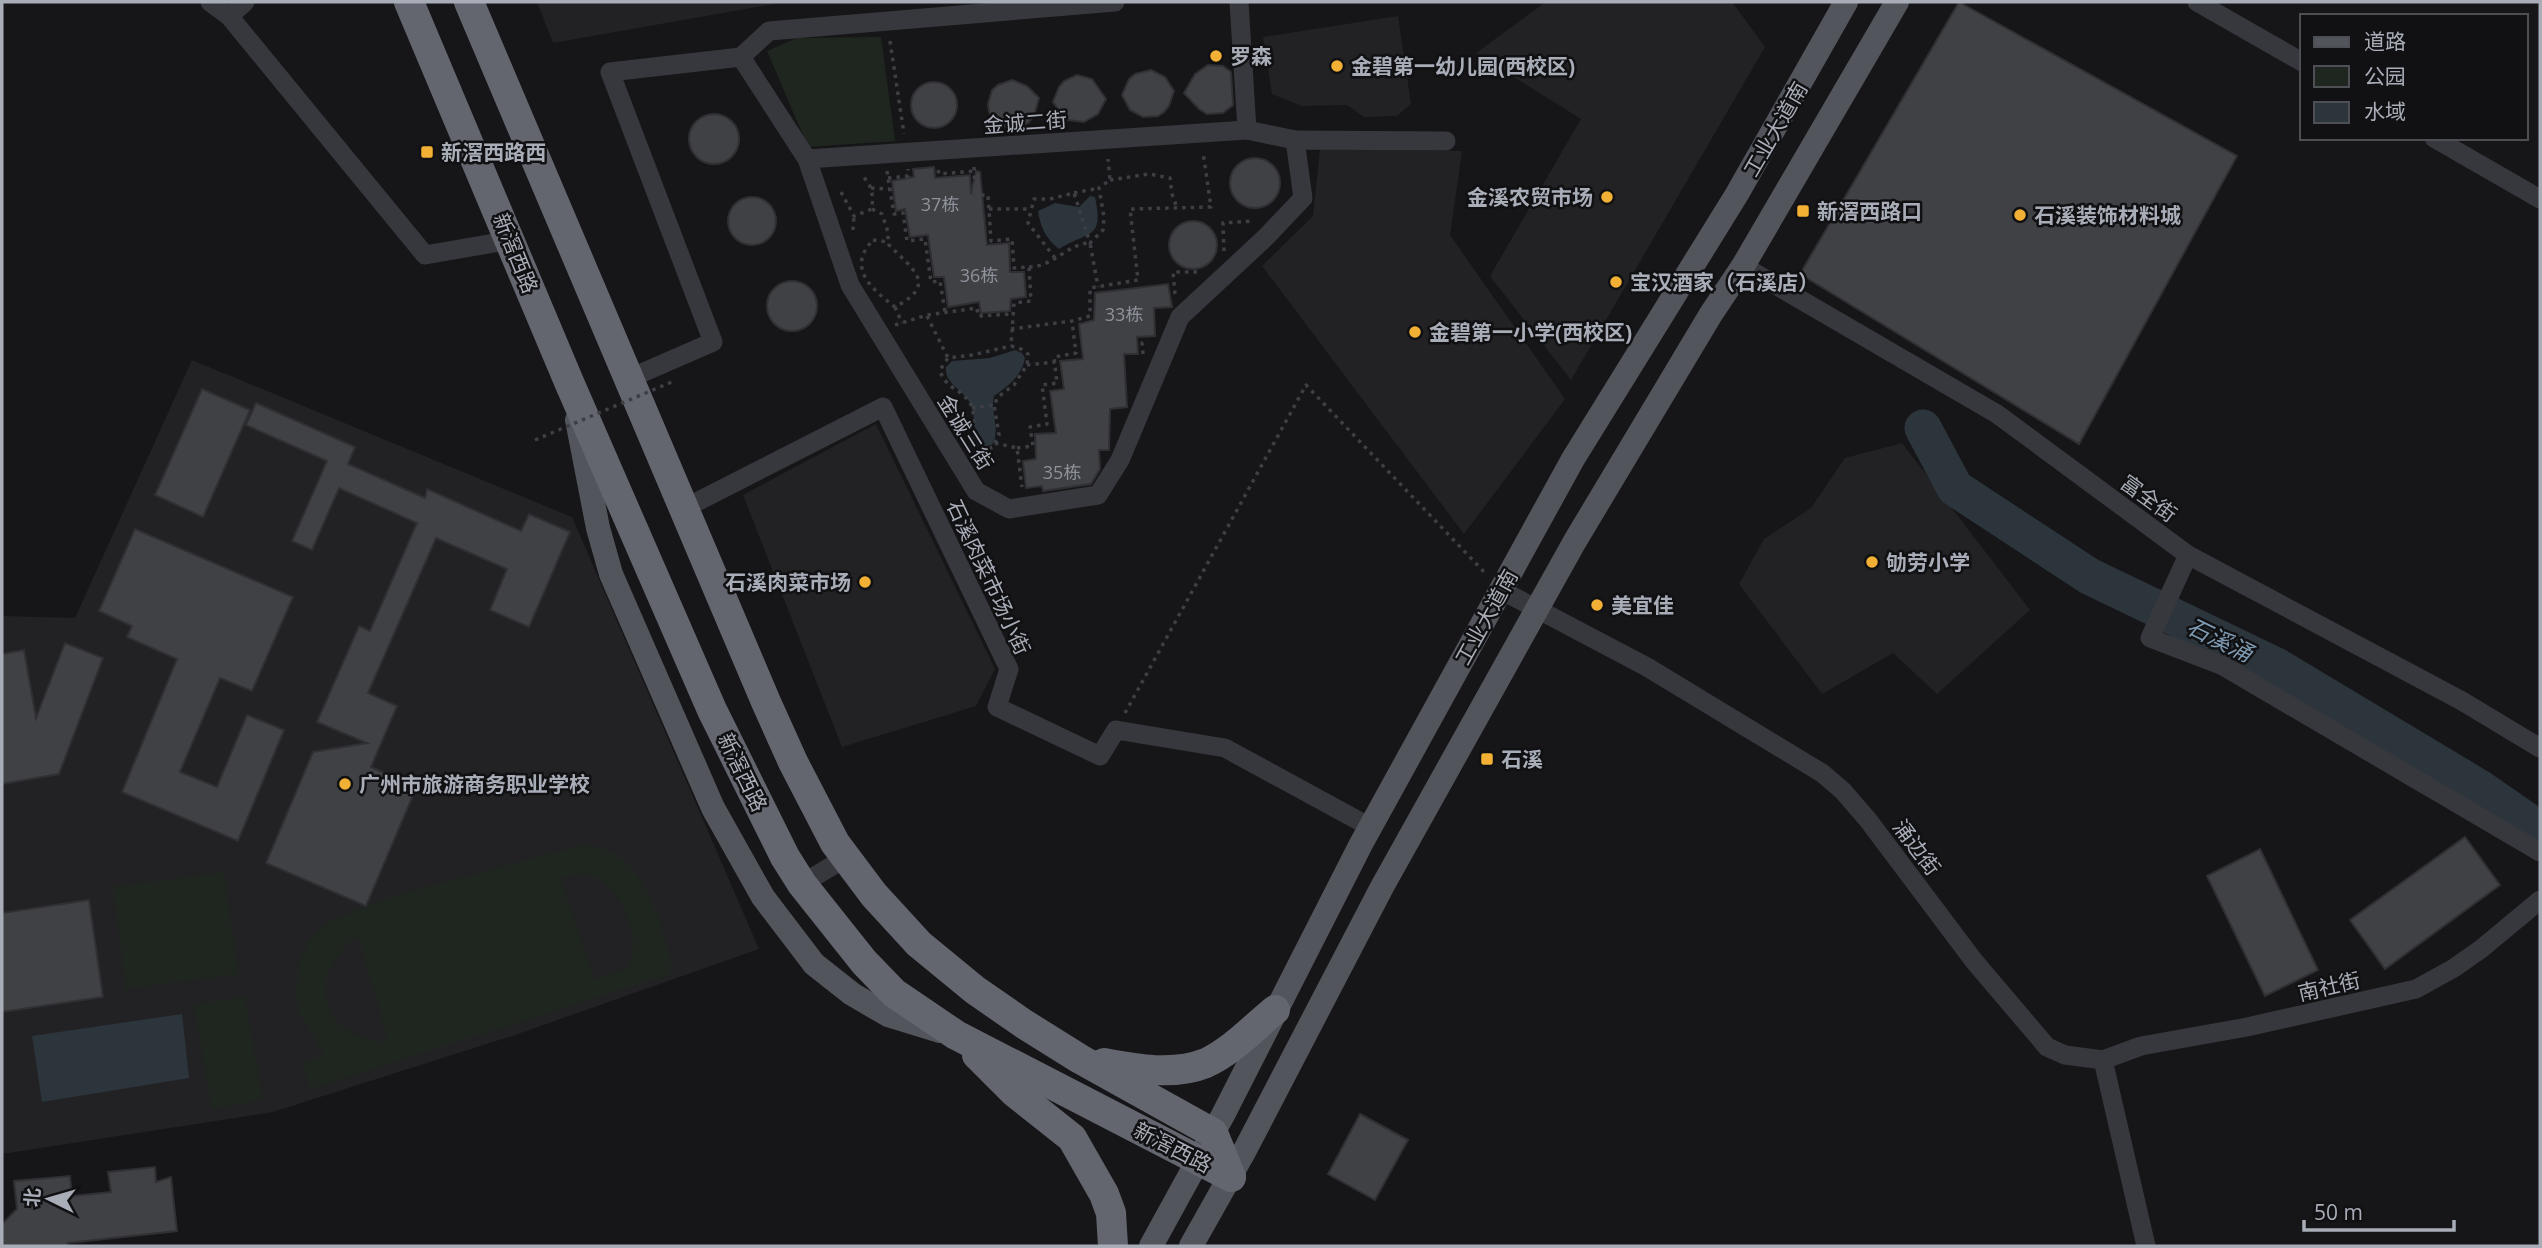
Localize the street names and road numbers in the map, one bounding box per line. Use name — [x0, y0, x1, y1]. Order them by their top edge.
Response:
street label: 工业大道南 — [1737, 77, 1813, 181]
street label: 金诚二街 — [982, 105, 1068, 139]
street label: 新滘西路 — [487, 209, 545, 297]
street label: 金诚三街 — [932, 389, 1000, 475]
street label: 富全街 — [2115, 468, 2183, 528]
street label: 石溪肉菜市场小街 — [941, 495, 1037, 659]
street label: 工业大道南 — [1448, 564, 1524, 670]
street label: 新滘西路 — [712, 728, 774, 816]
street label: 涌边街 — [1887, 813, 1947, 881]
street label: 南社街 — [2295, 965, 2363, 1007]
street label: 新滘西路 — [1129, 1115, 1217, 1179]

